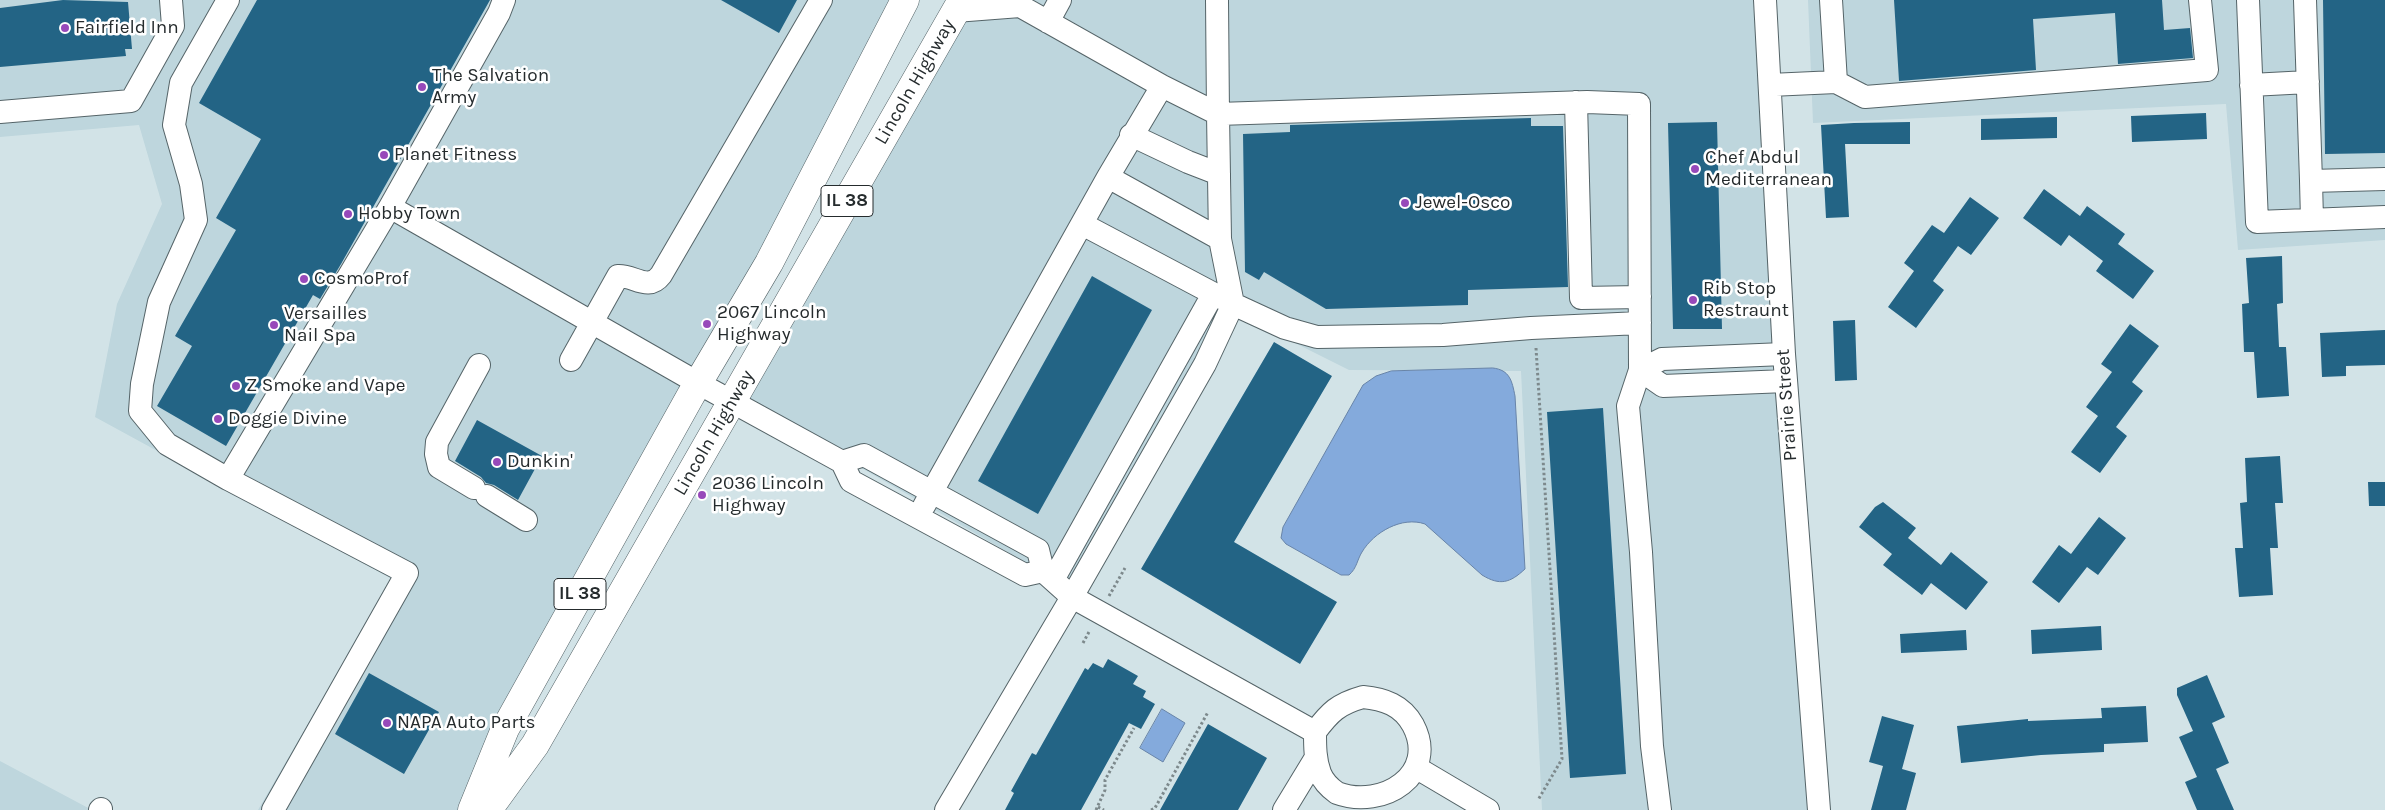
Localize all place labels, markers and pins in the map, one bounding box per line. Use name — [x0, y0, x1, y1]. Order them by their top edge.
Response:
place label: Fairfield Inn — [75, 17, 179, 39]
marker: Fairfield Inn — [59, 22, 71, 34]
place label: The Salvation Army — [432, 65, 549, 109]
marker: The Salvation Army — [416, 81, 428, 93]
place label: Planet Fitness — [394, 144, 517, 166]
place label: Chef Abdul Mediterranean — [1705, 147, 1832, 191]
marker: Planet Fitness — [378, 149, 390, 161]
marker: Chef Abdul Mediterranean — [1689, 163, 1701, 175]
place label: Jewel-Osco — [1415, 192, 1510, 214]
marker: Jewel-Osco — [1399, 197, 1411, 209]
place label: Hobby Town — [358, 203, 461, 225]
marker: Hobby Town — [342, 208, 354, 220]
place label: CosmoProf — [314, 268, 408, 290]
marker: CosmoProf — [298, 273, 310, 285]
place label: Rib Stop Restraunt — [1703, 278, 1789, 322]
marker: Rib Stop Restraunt — [1687, 294, 1699, 306]
place label: 2067 Lincoln Highway — [717, 302, 827, 346]
place label: Versailles Nail Spa — [284, 303, 367, 347]
marker: 2067 Lincoln Highway — [701, 318, 713, 330]
marker: Versailles Nail Spa — [268, 319, 280, 331]
place label: Z Smoke and Vape — [246, 375, 405, 397]
marker: Z Smoke and Vape — [230, 380, 242, 392]
place label: Doggie Divine — [228, 408, 347, 430]
marker: Doggie Divine — [212, 413, 224, 425]
place label: Dunkin' — [507, 451, 573, 473]
marker: Dunkin' — [491, 456, 503, 468]
place label: 2036 Lincoln Highway — [712, 473, 824, 517]
marker: 2036 Lincoln Highway — [696, 489, 708, 501]
place label: NAPA Auto Parts — [397, 712, 536, 734]
marker: NAPA Auto Parts — [381, 717, 393, 729]

